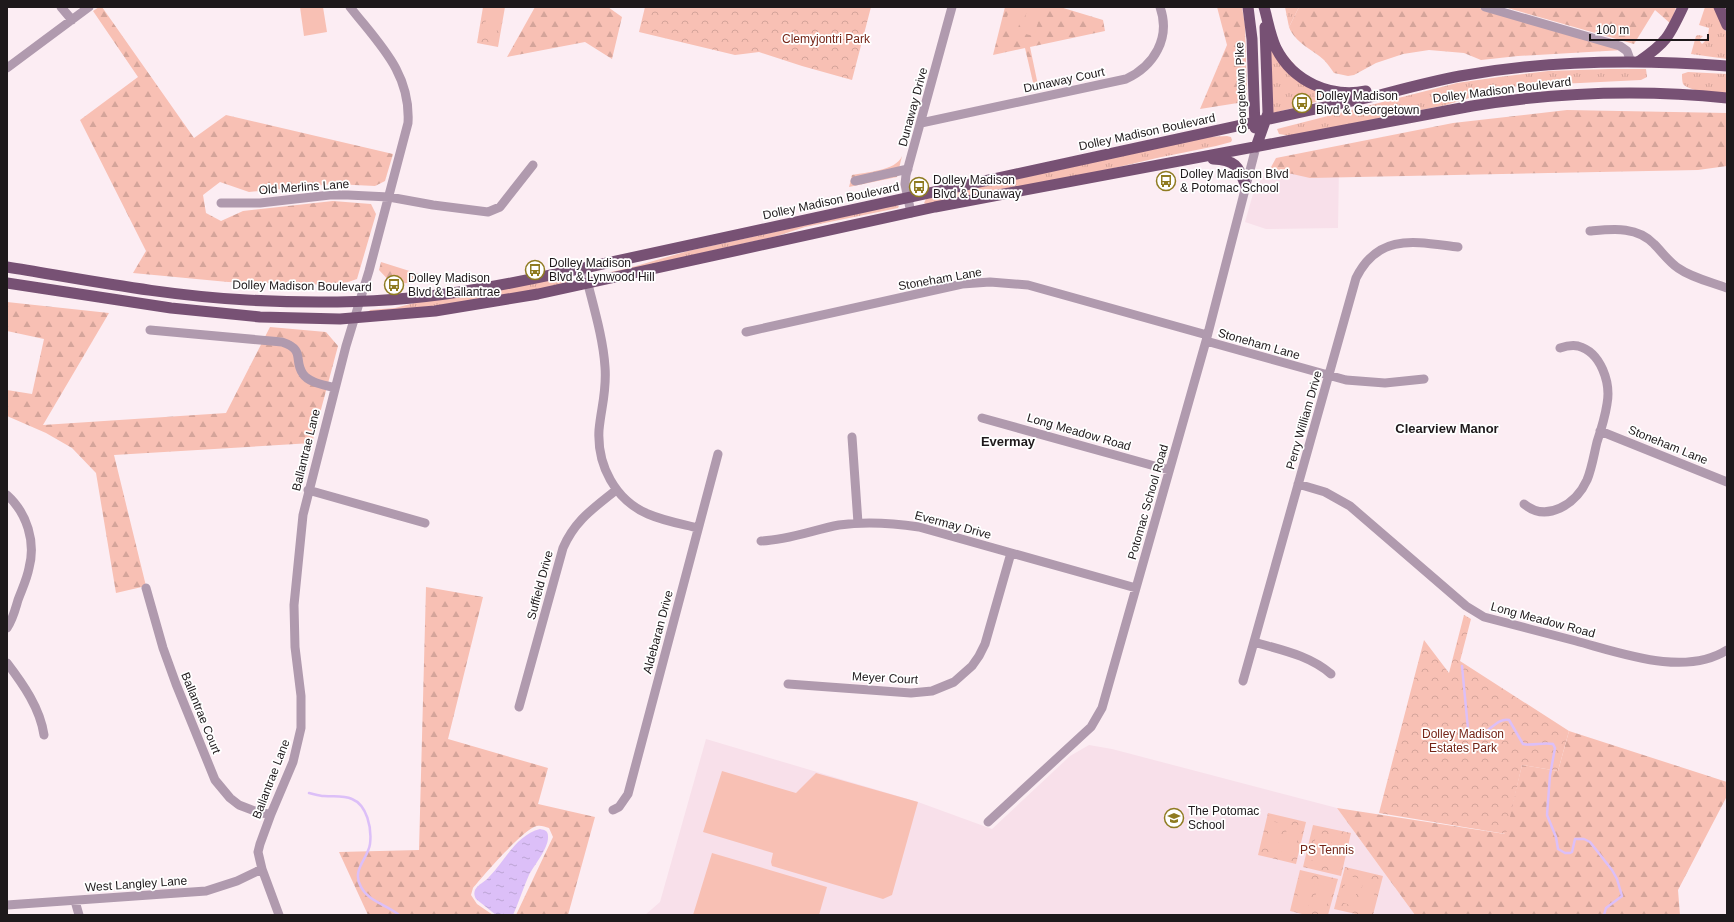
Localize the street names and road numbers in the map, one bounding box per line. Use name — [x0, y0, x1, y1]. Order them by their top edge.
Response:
street label: Georgetown Pike — [1232, 41, 1250, 134]
street label: Dunaway Court — [1022, 64, 1107, 95]
street label: Dunaway Drive — [896, 66, 930, 148]
street label: Dolley Madison Boulevard — [1432, 75, 1572, 105]
street label: Dolley Madison Boulevard — [1077, 111, 1217, 153]
street label: Old Merlins Lane — [258, 177, 350, 197]
street label: Dolley Madison Boulevard — [761, 180, 901, 222]
street label: Stoneham Lane — [897, 265, 983, 293]
street label: Dolley Madison Boulevard — [232, 278, 372, 294]
street label: Stoneham Lane — [1216, 326, 1302, 362]
street label: Perry William Drive — [1283, 369, 1325, 471]
street label: Ballantrae Lane — [289, 407, 323, 492]
street label: Long Meadow Road — [1025, 410, 1133, 454]
street label: Stoneham Lane — [1626, 423, 1710, 467]
street label: Potomac School Road — [1125, 443, 1171, 561]
street label: Evermay Drive — [913, 508, 993, 542]
street label: Suffield Drive — [524, 549, 556, 621]
street label: Aldebaran Drive — [640, 588, 676, 675]
street label: Long Meadow Road — [1489, 599, 1597, 641]
street label: Meyer Court — [852, 669, 919, 687]
street label: Ballantrae Court — [178, 670, 224, 756]
street label: Ballantrae Lane — [249, 737, 293, 821]
street label: West Langley Lane — [84, 873, 188, 895]

